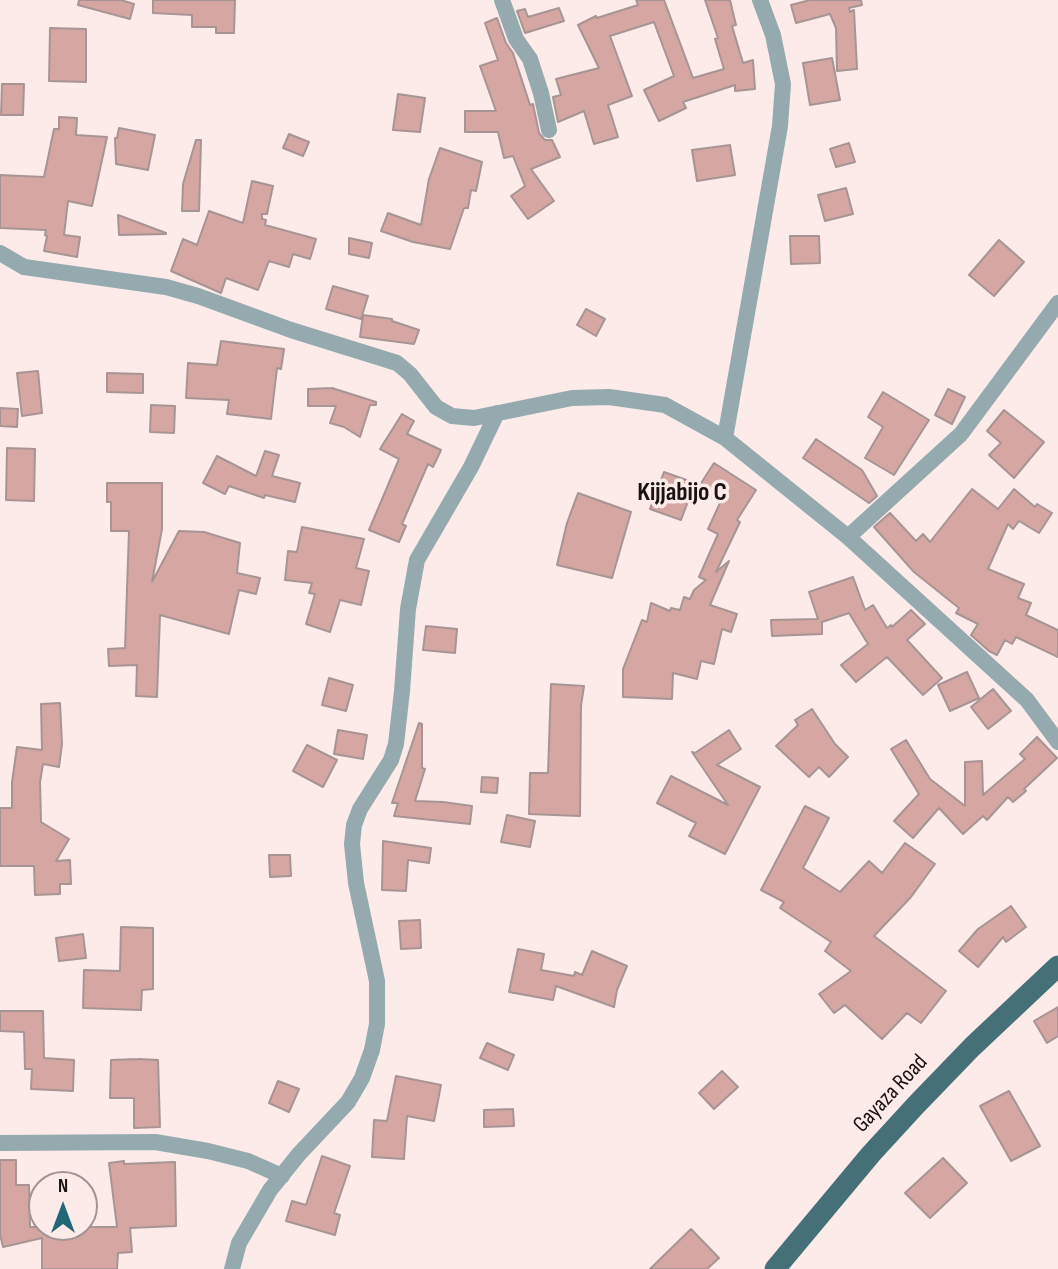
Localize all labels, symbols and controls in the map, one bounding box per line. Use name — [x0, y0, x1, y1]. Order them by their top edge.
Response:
district label: Kijjabijo C — [637, 477, 727, 509]
street label: Gayaza Road — [848, 1049, 934, 1139]
north arrow — [28, 1171, 98, 1241]
text: N — [58, 1175, 68, 1198]

